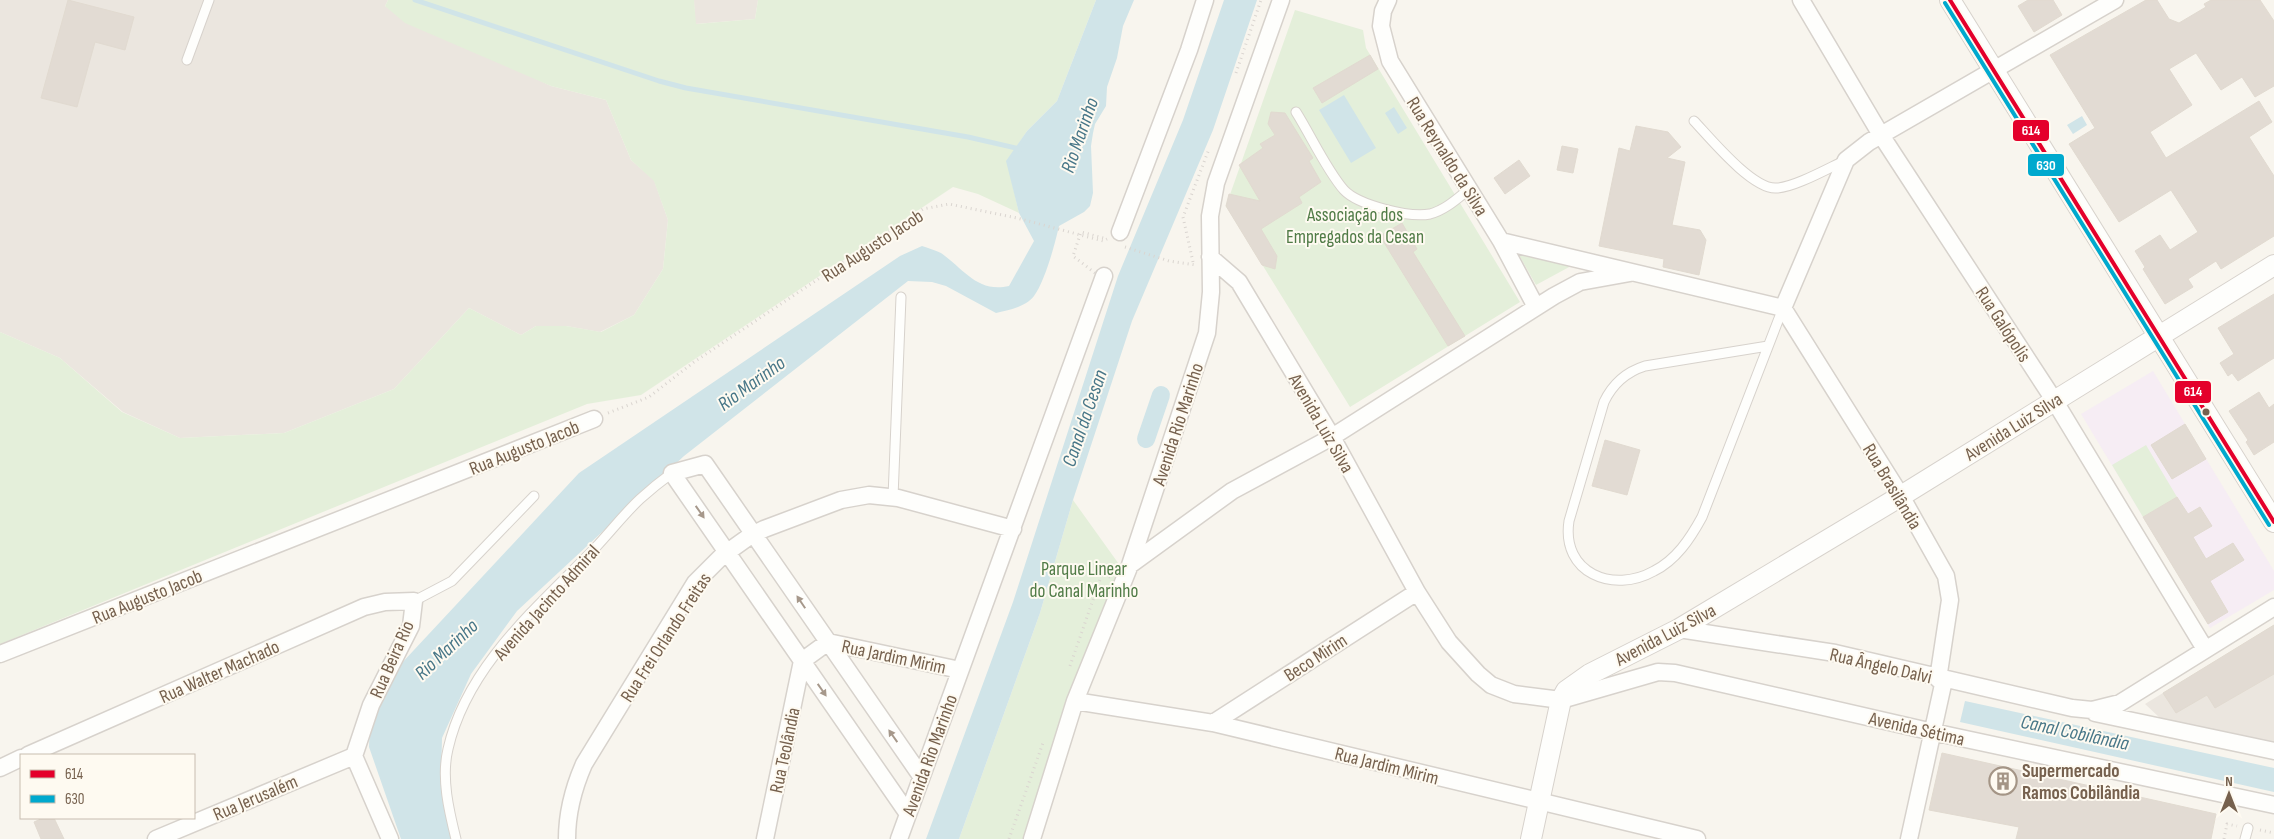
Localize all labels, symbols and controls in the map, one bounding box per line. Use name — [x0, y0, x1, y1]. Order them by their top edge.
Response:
street label: Rua Reynaldo da Silva — [1401, 93, 1493, 221]
water label: Rio Marinho — [1056, 95, 1104, 176]
line badge: 614 — [2012, 119, 2050, 142]
text: 614 — [2022, 122, 2041, 139]
line badge: 630 — [2027, 153, 2065, 177]
text: 630 — [2036, 157, 2056, 174]
park label: Associação dos Empregados da Cesan — [1286, 204, 1424, 249]
street label: Rua Augusto Jacob — [818, 205, 928, 288]
street label: Rua Galópolis — [1970, 283, 2036, 367]
water label: Rio Marinho — [713, 351, 790, 416]
street label: Avenida Rio Marinho — [1147, 360, 1209, 490]
water label: Canal da Cesan — [1057, 367, 1113, 470]
street label: Avenida Luiz Silva — [1283, 369, 1358, 477]
line badge: 614 — [2174, 380, 2212, 404]
text: 614 — [2184, 383, 2203, 400]
street label: Avenida Luiz Silva — [1960, 388, 2067, 467]
unlabelled marker — [2201, 407, 2211, 417]
street label: Rua Augusto Jacob — [466, 416, 583, 481]
street label: Rua Brasilândia — [1857, 440, 1926, 534]
one-way arrow — [695, 506, 705, 519]
street label: Avenida Jacinto Admiral — [489, 541, 605, 666]
park label: Parque Linear do Canal Marinho — [1030, 558, 1138, 603]
street label: Rua Augusto Jacob — [89, 565, 206, 630]
street label: Rua Frei Orlando Freitas — [616, 569, 717, 707]
one-way arrow — [796, 595, 806, 609]
street label: Avenida Luiz Silva — [1611, 599, 1720, 672]
water label: Rio Marinho — [410, 614, 483, 685]
street label: Rua Beira Rio — [365, 617, 420, 702]
street label: Beco Mirim — [1280, 629, 1352, 687]
street label: Rua Jardim Mirim — [839, 635, 948, 680]
street label: Rua Walter Machado — [156, 636, 283, 709]
street label: Rua Ângelo Dalvi — [1827, 644, 1934, 689]
one-way arrow — [817, 683, 827, 696]
street label: Avenida Rio Marinho — [897, 692, 963, 820]
street label: Rua Teolândia — [765, 705, 806, 795]
street label: Avenida Sétima — [1866, 707, 1967, 752]
water label: Canal Cobilândia — [2019, 710, 2131, 756]
one-way arrow — [888, 729, 898, 742]
street label: Rua Jardim Mirim — [1332, 742, 1441, 790]
legend — [20, 754, 195, 819]
place label: Supermercado Ramos Cobilândia — [2022, 760, 2140, 805]
text: 614 — [65, 765, 83, 784]
building icon: Supermercado Ramos Cobilândia — [1988, 766, 2018, 796]
north arrow — [2204, 769, 2254, 819]
street label: Rua Jerusalém — [210, 770, 301, 826]
text: N — [2225, 773, 2233, 790]
text: 630 — [65, 790, 85, 809]

